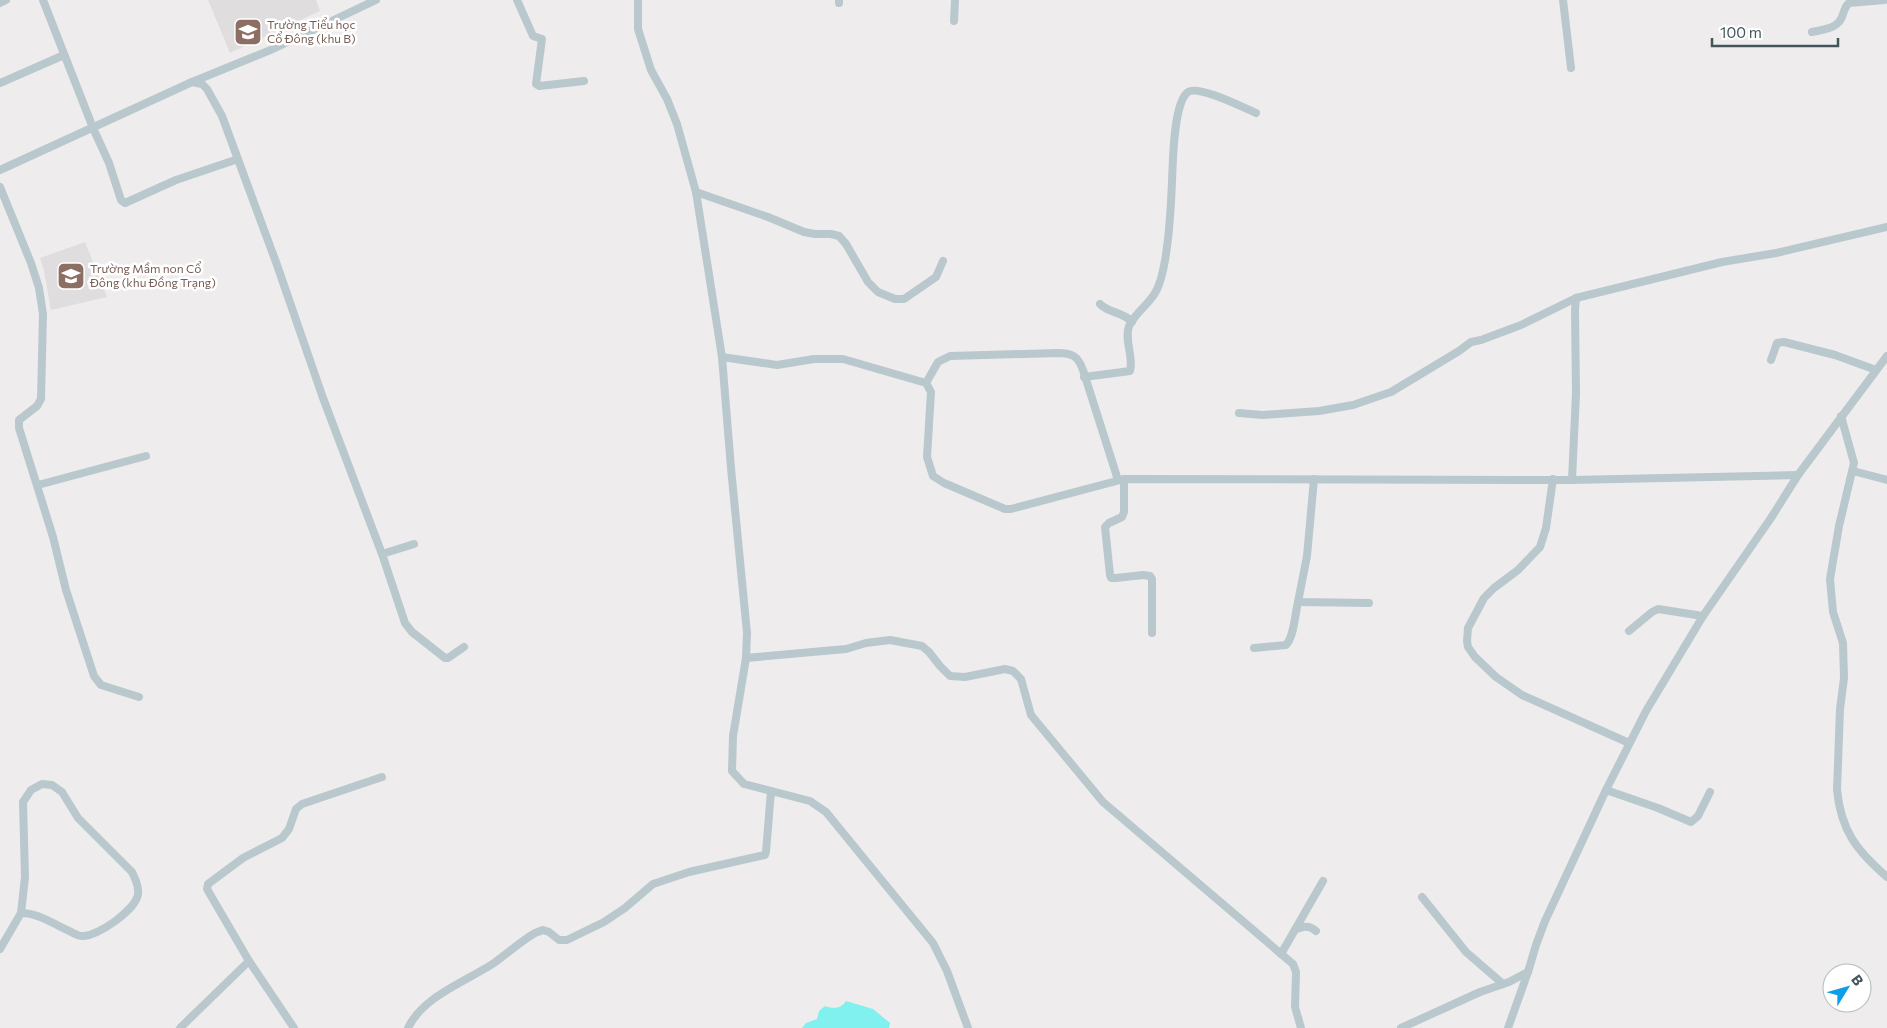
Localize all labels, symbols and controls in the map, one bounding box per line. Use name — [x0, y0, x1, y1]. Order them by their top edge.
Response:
scale bar — [1712, 15, 1838, 47]
school or university icon: Trường Tiểu học Cổ Đông (khu B) — [233, 17, 263, 47]
place label: Trường Tiểu học Cổ Đông (khu B) — [267, 17, 356, 45]
text: 100 m — [1720, 23, 1762, 41]
school or university icon: Trường Mầm non Cổ Đông (khu Đồng Trạng) — [56, 261, 86, 291]
place label: Trường Mầm non Cổ Đông (khu Đồng Trạng) — [89, 261, 216, 289]
north arrow — [1822, 963, 1872, 1013]
text: B — [1848, 971, 1867, 989]

